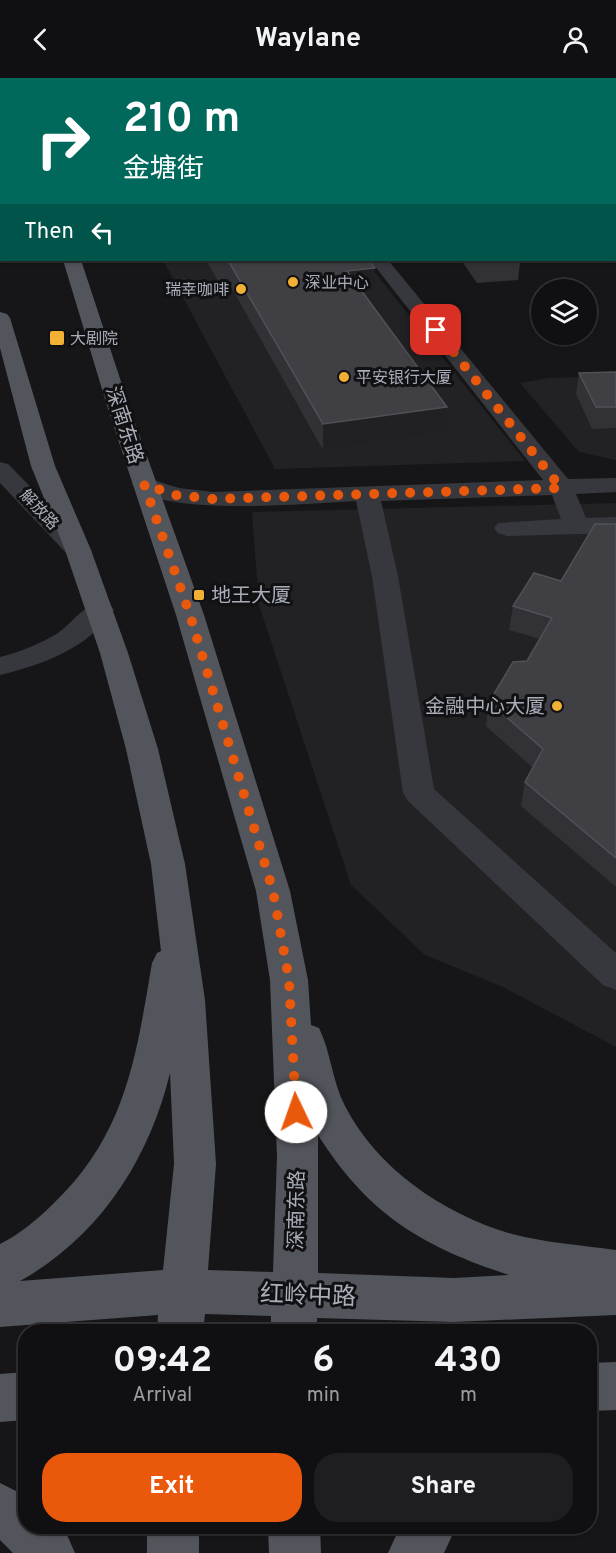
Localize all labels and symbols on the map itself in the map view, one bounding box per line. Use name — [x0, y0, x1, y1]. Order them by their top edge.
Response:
place label: 深业中心 — [305, 274, 369, 294]
marker: 深业中心 — [286, 275, 300, 289]
place label: 瑞幸咖啡 — [165, 281, 229, 301]
marker: 瑞幸咖啡 — [234, 282, 248, 296]
pin — [410, 304, 461, 355]
marker: 大剧院 — [48, 329, 66, 347]
place label: 大剧院 — [70, 330, 118, 350]
place label: 平安银行大厦 — [356, 369, 452, 389]
marker: 平安银行大厦 — [337, 370, 351, 384]
street label: 深南东路 — [98, 384, 148, 468]
street label: 解放路 — [15, 486, 62, 535]
place label: 地王大厦 — [211, 584, 291, 610]
marker: 地王大厦 — [192, 588, 206, 602]
place label: 金融中心大厦 — [425, 695, 545, 721]
marker: 金融中心大厦 — [550, 699, 564, 713]
position arrow — [264, 1080, 328, 1144]
street label: 深南东路 — [284, 1170, 312, 1250]
street label: 红岭中路 — [259, 1280, 356, 1314]

